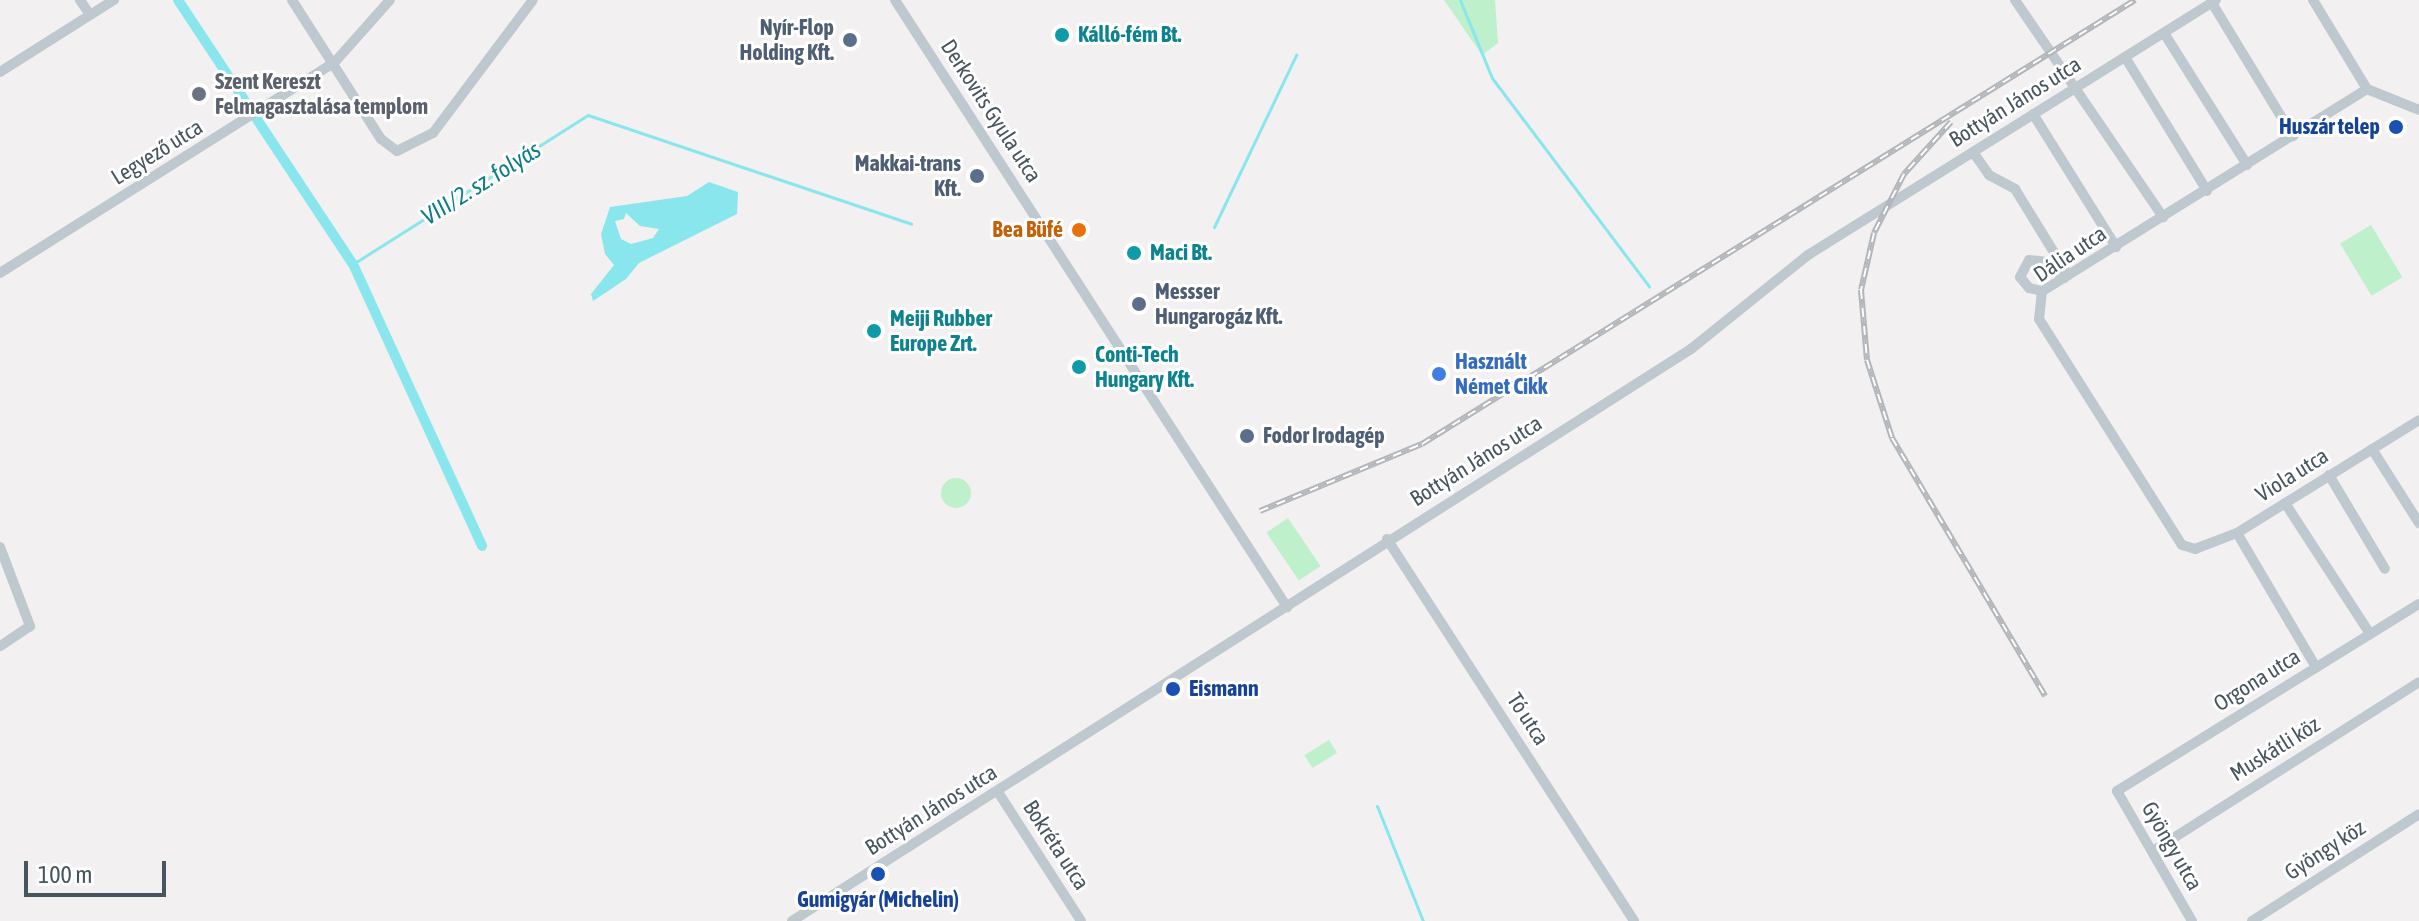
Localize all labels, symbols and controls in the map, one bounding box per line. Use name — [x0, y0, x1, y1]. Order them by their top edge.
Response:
place label: Nyír-Flop Holding Kft. — [740, 14, 834, 66]
place label: Kálló-fém Bt. — [1078, 22, 1181, 48]
marker: Kálló-fém Bt. — [1053, 26, 1071, 44]
marker: Nyír-Flop Holding Kft. — [841, 31, 859, 49]
street label: Derkovits Gyula utca — [935, 35, 1047, 187]
street label: Bottyán János utca — [1944, 51, 2086, 153]
place label: Szent Kereszt Felmagasztalása templom — [215, 68, 428, 120]
marker: Szent Kereszt Felmagasztalása templom — [190, 85, 208, 103]
street label: Legyező utca — [106, 114, 208, 190]
place label: Huszár telep — [2279, 114, 2380, 140]
marker: Huszár telep — [2387, 118, 2405, 136]
water label: VIII/2. sz. folyás — [416, 135, 546, 231]
place label: Makkai-trans Kft. — [855, 150, 961, 202]
marker: Makkai-trans Kft. — [968, 167, 986, 185]
place label: Bea Büfé — [992, 217, 1063, 243]
street label: Dália utca — [2029, 220, 2111, 288]
marker: Bea Büfé — [1070, 221, 1088, 239]
place label: Maci Bt. — [1150, 240, 1212, 266]
marker: Maci Bt. — [1125, 244, 1143, 262]
place label: Messser Hungarogáz Kft. — [1155, 278, 1282, 330]
marker: Messser Hungarogáz Kft. — [1130, 295, 1148, 313]
place label: Meiji Rubber Europe Zrt. — [890, 305, 992, 356]
marker: Meiji Rubber Europe Zrt. — [865, 322, 883, 340]
place label: Conti-Tech Hungary Kft. — [1095, 341, 1194, 392]
place label: Használt Német Cikk — [1455, 348, 1547, 400]
marker: Conti-Tech Hungary Kft. — [1070, 358, 1088, 376]
marker: Használt Német Cikk — [1430, 365, 1448, 383]
street label: Bottyán János utca — [1405, 410, 1547, 512]
place label: Fodor Irodagép — [1263, 423, 1385, 449]
marker: Fodor Irodagép — [1238, 427, 1256, 445]
street label: Viola utca — [2251, 443, 2333, 507]
street label: Orgona utca — [2209, 643, 2305, 717]
place label: Eismann — [1189, 676, 1259, 702]
marker: Eismann — [1164, 680, 1182, 698]
street label: Tó utca — [1501, 688, 1555, 750]
street label: Muskátli köz — [2225, 711, 2325, 787]
street label: Bottyán János utca — [860, 759, 1002, 861]
street label: Bokréta utca — [1017, 795, 1095, 895]
street label: Gyöngy utca — [2136, 797, 2208, 895]
street label: Gyöngy köz — [2280, 814, 2370, 886]
scale bar — [28, 845, 170, 895]
text: 100 m — [38, 861, 92, 888]
marker: Gumigyár (Michelin) — [869, 865, 887, 883]
place label: Gumigyár (Michelin) — [797, 887, 959, 913]

